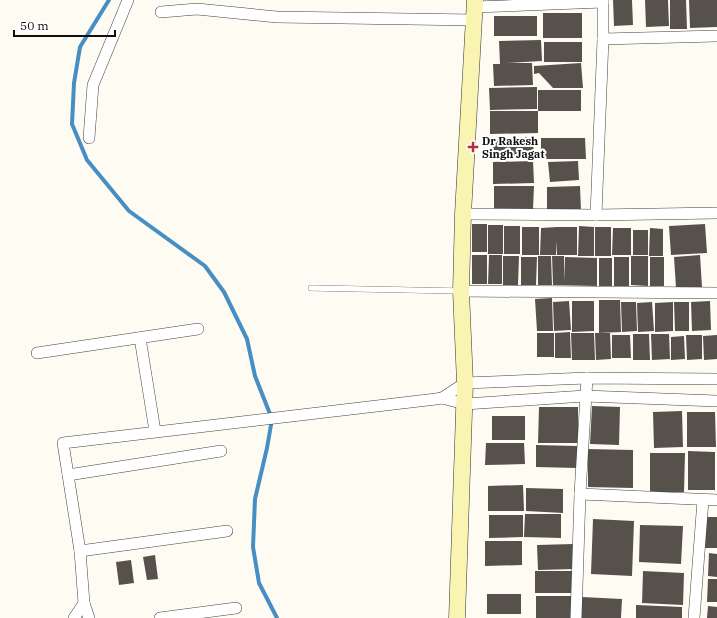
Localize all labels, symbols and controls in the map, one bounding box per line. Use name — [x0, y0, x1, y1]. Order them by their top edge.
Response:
scale bar — [14, 12, 115, 38]
text: 50 m — [20, 18, 49, 33]
place label: Dr Rakesh Singh Jagat — [482, 134, 544, 161]
marker: Dr Rakesh Singh Jagat — [467, 141, 479, 153]

